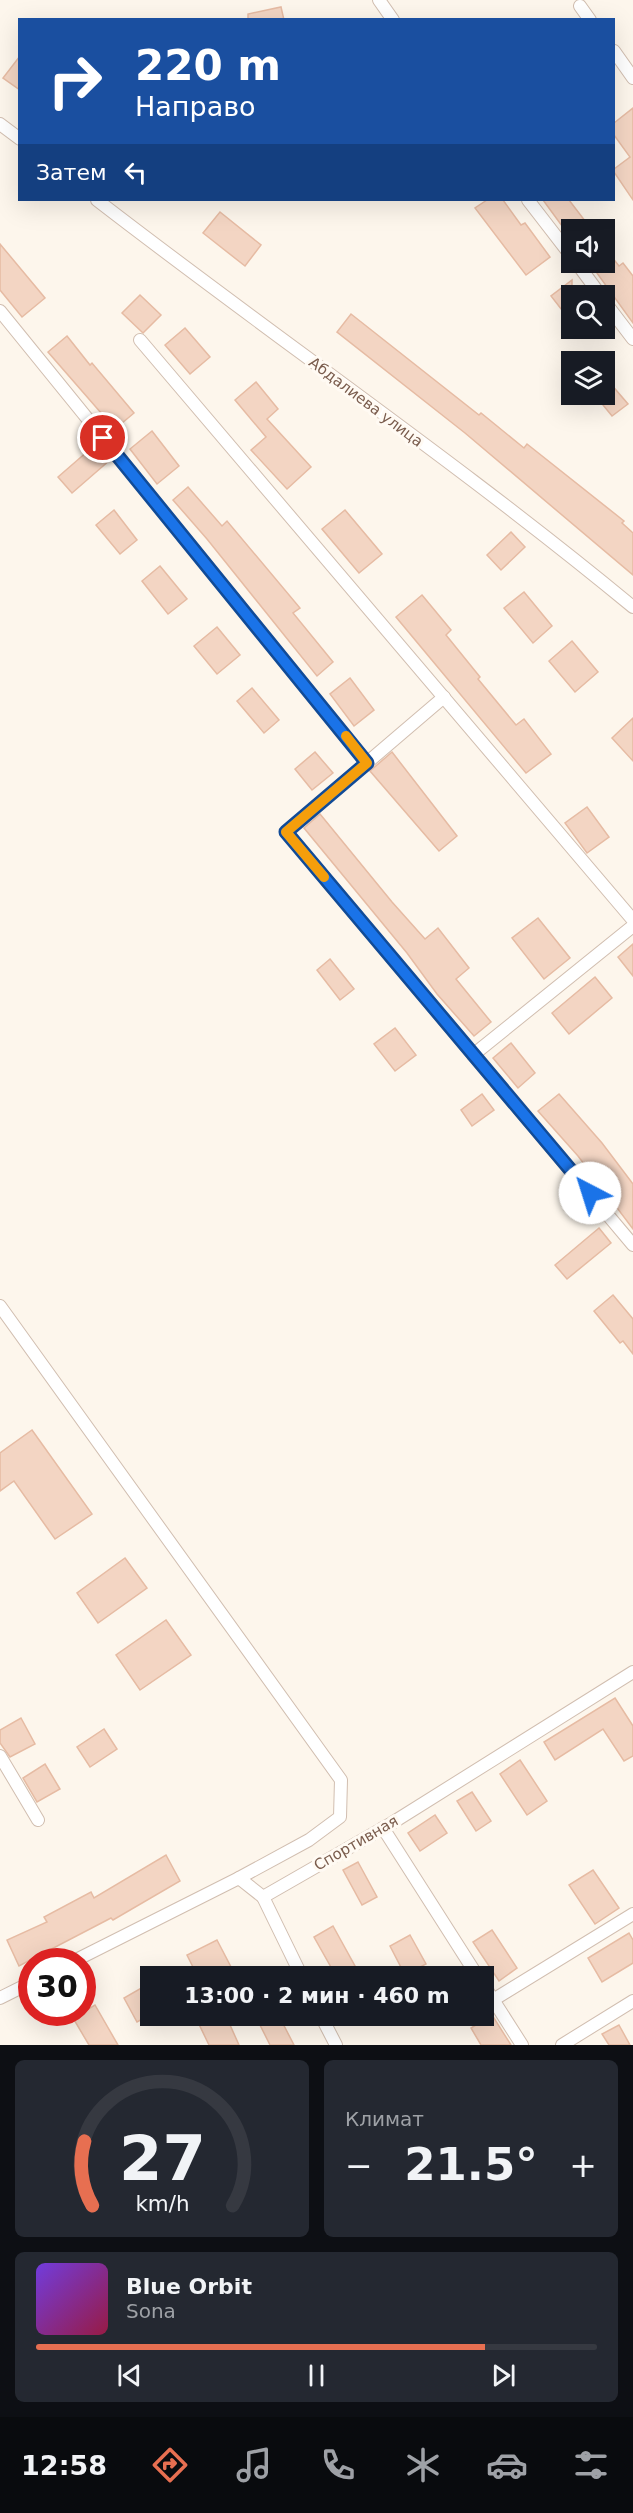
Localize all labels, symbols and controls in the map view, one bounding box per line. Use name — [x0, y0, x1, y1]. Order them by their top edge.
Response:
text: 220 m — [135, 41, 281, 90]
icon: right — [36, 42, 114, 120]
text: Направо — [135, 91, 256, 122]
icon: left — [119, 156, 152, 189]
text: Затем — [36, 160, 107, 185]
map controls — [561, 219, 615, 405]
button: sound — [561, 219, 615, 273]
button: search — [561, 285, 615, 339]
button: layers — [561, 351, 615, 405]
street label: Абдалиева улица — [305, 353, 427, 451]
pin — [77, 412, 128, 463]
icon: arrive — [86, 421, 119, 454]
position arrow — [558, 1161, 622, 1225]
street label: Спортивная — [311, 1812, 401, 1874]
speed limit sign: 30 — [18, 1948, 96, 2026]
text: 13:00 · 2 мин · 460 m — [184, 1983, 450, 2008]
text: Климат — [345, 2107, 424, 2131]
text: 27 — [119, 2122, 205, 2195]
text: 21.5° — [404, 2138, 538, 2191]
text: − — [345, 2146, 373, 2185]
text: + — [569, 2146, 597, 2185]
text: km/h — [135, 2191, 189, 2216]
text: Blue Orbit — [126, 2274, 252, 2299]
text: Sona — [126, 2299, 176, 2323]
icon: previous — [113, 2359, 146, 2392]
icon: pause — [300, 2359, 333, 2392]
icon: next — [487, 2359, 520, 2392]
icon: directions — [149, 2444, 191, 2486]
icon: music — [233, 2444, 275, 2486]
icon: phone — [317, 2444, 359, 2486]
icon: climate — [402, 2444, 444, 2486]
icon: car — [486, 2444, 528, 2486]
icon: filters — [570, 2444, 612, 2486]
text: 12:58 — [21, 2450, 107, 2481]

